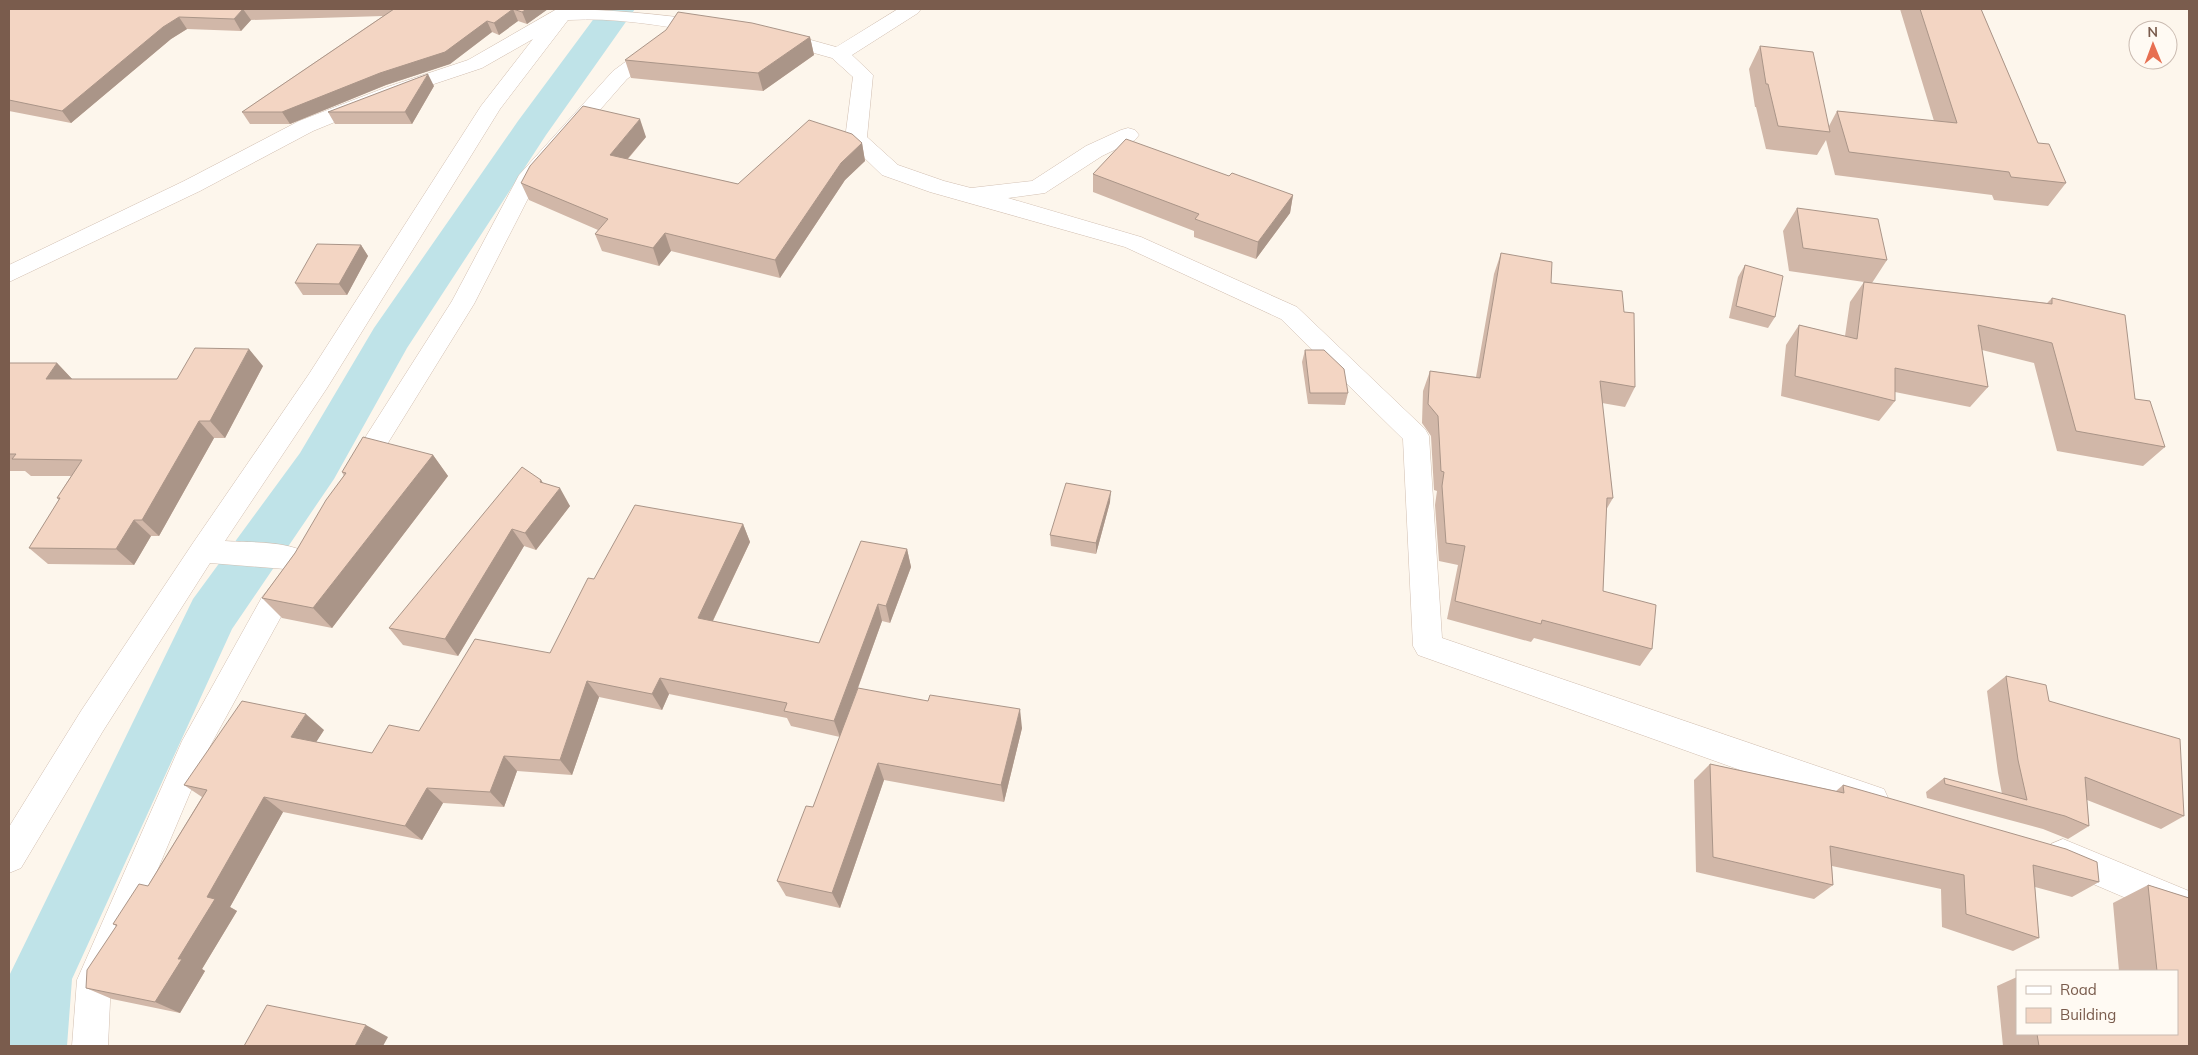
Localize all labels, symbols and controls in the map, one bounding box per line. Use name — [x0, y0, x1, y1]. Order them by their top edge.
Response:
north arrow — [2128, 20, 2178, 70]
text: N — [2147, 23, 2158, 41]
legend — [2016, 970, 2178, 1035]
text: Road — [2060, 980, 2097, 999]
text: Building — [2060, 1005, 2116, 1024]

